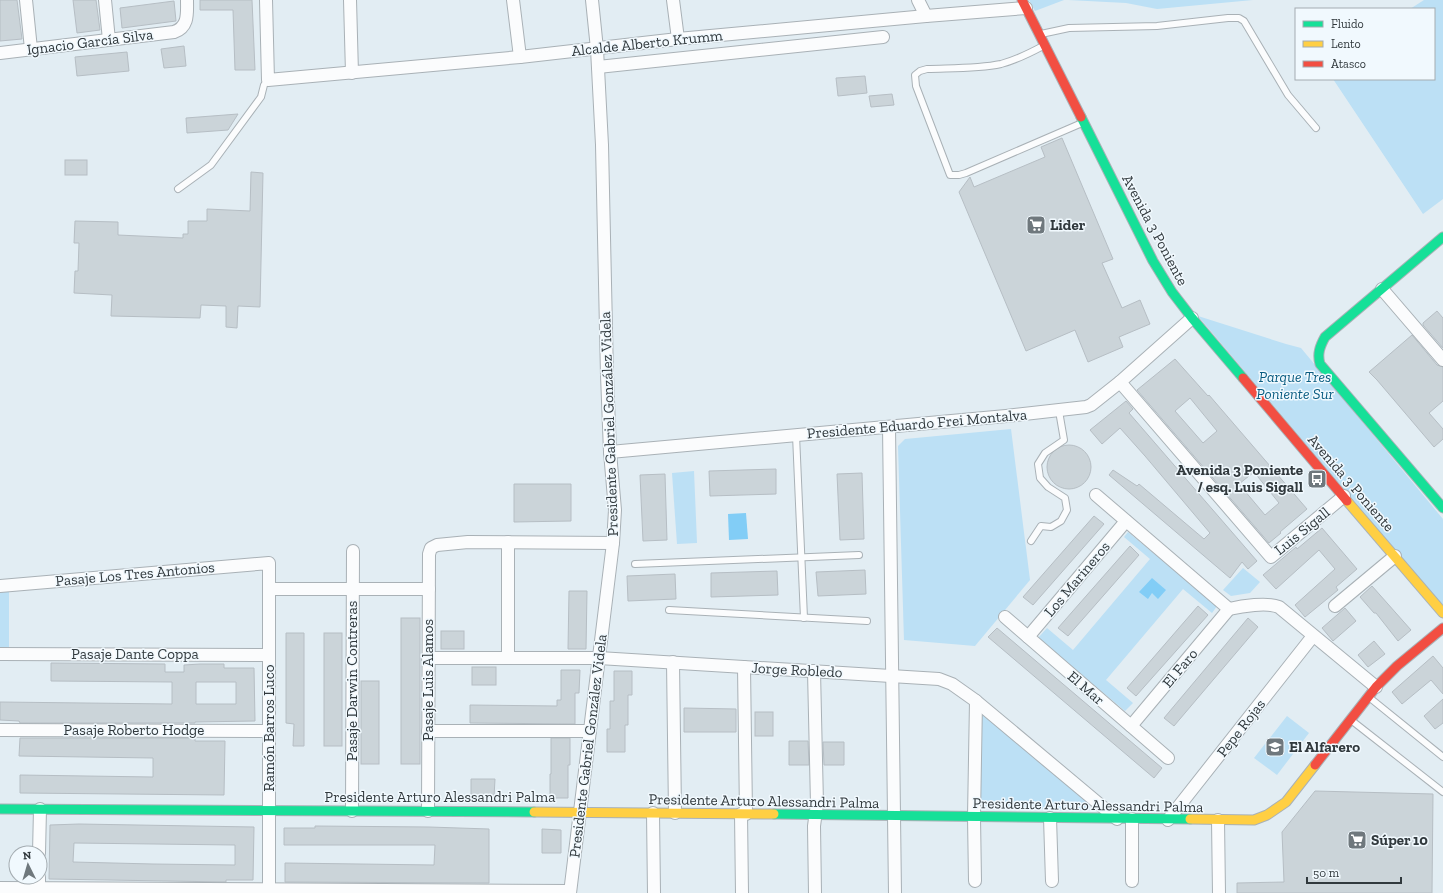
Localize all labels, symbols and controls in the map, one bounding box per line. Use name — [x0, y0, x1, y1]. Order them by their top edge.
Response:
legend — [1295, 8, 1435, 80]
text: Fluido — [1331, 17, 1364, 31]
street label: Ignacio García Silva — [26, 25, 154, 59]
street label: Alcalde Alberto Krumm — [570, 26, 724, 60]
text: Lento — [1331, 37, 1361, 51]
text: Atasco — [1331, 57, 1366, 71]
street label: Avenida 3 Poniente — [1118, 172, 1192, 288]
supermarket icon: Lider — [1025, 214, 1047, 236]
place label: Lider — [1050, 216, 1086, 234]
street label: Presidente Gabriel González Videla — [596, 311, 622, 537]
park label: Parque Tres Poniente Sur — [1256, 368, 1334, 403]
street label: Presidente Eduardo Frei Montalva — [806, 405, 1028, 443]
street label: Avenida 3 Poniente — [1304, 431, 1398, 535]
place label: Avenida 3 Poniente / esq. Luis Sigall — [1176, 461, 1303, 496]
bus stop icon: Avenida 3 Poniente / esq. Luis Sigall — [1306, 468, 1328, 490]
street label: Luis Sigall — [1271, 503, 1333, 559]
street label: Los Marineros — [1040, 538, 1114, 620]
street label: Pasaje Los Tres Antonios — [55, 558, 215, 590]
street label: Pasaje Darwin Contreras — [343, 601, 361, 761]
street label: Pasaje Luis Alamos — [419, 619, 437, 741]
street label: Presidente Gabriel González Videla — [565, 633, 611, 859]
street label: Pasaje Dante Coppa — [71, 645, 199, 663]
street label: El Faro — [1158, 645, 1202, 691]
street label: Jorge Robledo — [751, 659, 843, 681]
street label: Ramón Barros Luco — [260, 664, 278, 791]
street label: El Mar — [1064, 667, 1108, 709]
street label: Pepe Rojas — [1213, 696, 1269, 760]
street label: Pasaje Roberto Hodge — [64, 721, 204, 739]
school or university icon: El Alfarero — [1264, 736, 1286, 758]
place label: El Alfarero — [1289, 738, 1360, 756]
street label: Presidente Arturo Alessandri Palma — [325, 788, 555, 806]
street label: Presidente Arturo Alessandri Palma — [648, 790, 880, 812]
street label: Presidente Arturo Alessandri Palma — [972, 794, 1204, 816]
supermarket icon: Súper 10 — [1346, 829, 1368, 851]
place label: Súper 10 — [1371, 831, 1428, 849]
north arrow — [8, 845, 48, 885]
text: N — [22, 849, 33, 862]
scale bar — [1307, 859, 1401, 885]
text: 50 m — [1313, 866, 1340, 880]

